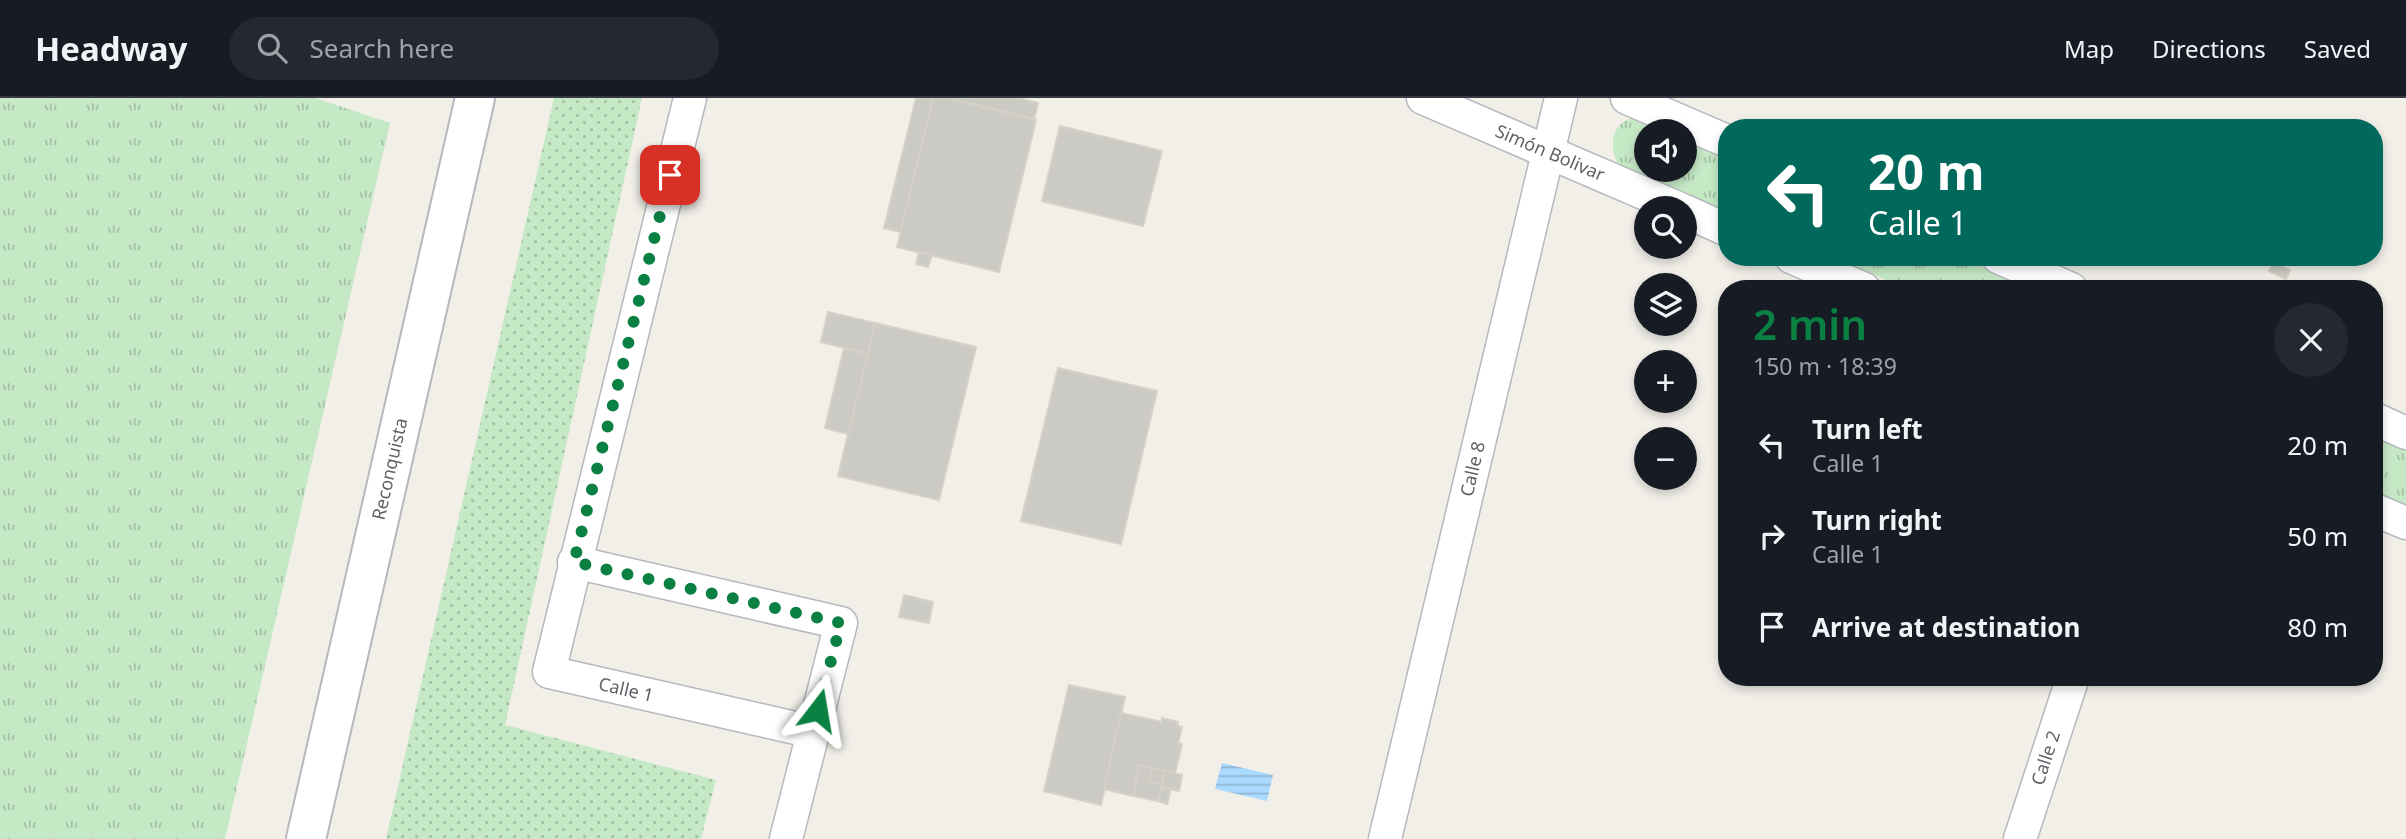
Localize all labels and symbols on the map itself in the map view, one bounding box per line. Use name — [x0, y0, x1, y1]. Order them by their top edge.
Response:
street label: Simón Bolivar — [1492, 118, 1609, 186]
pin — [640, 145, 700, 205]
street label: Reconquista — [366, 415, 412, 522]
street label: Calle 8 — [1454, 439, 1490, 499]
street label: Calle 1 — [596, 671, 656, 707]
position arrow — [781, 673, 855, 747]
street label: Calle 2 — [2025, 727, 2065, 788]

